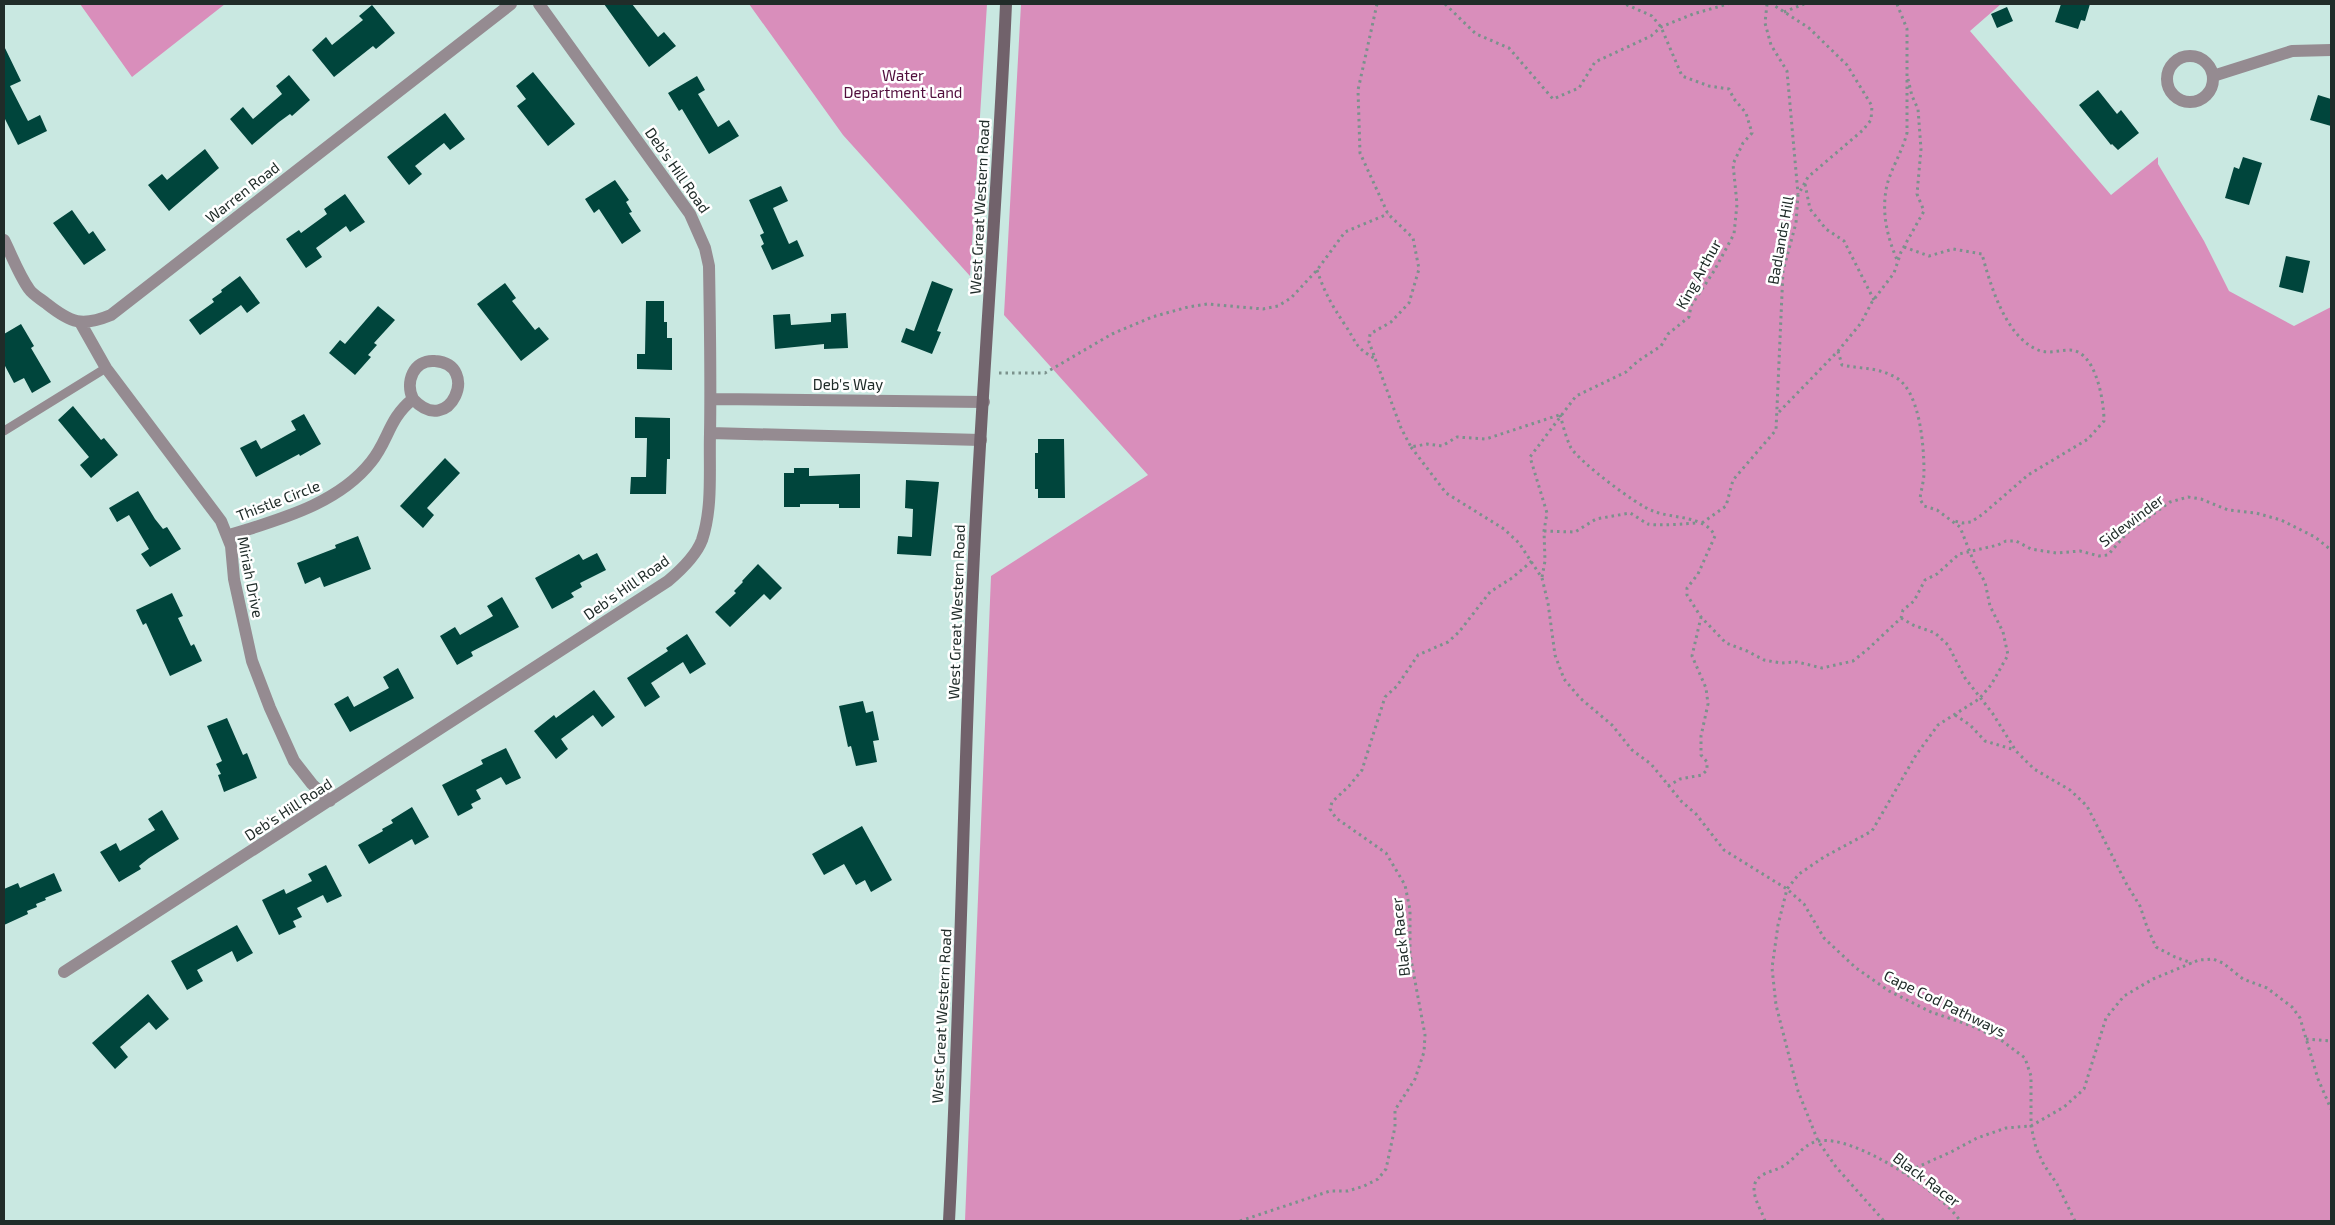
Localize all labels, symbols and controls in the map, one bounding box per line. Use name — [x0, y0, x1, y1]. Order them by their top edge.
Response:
park label: Water Department Land — [844, 66, 962, 101]
street label: West Great Western Road — [965, 119, 993, 295]
street label: Deb's Hill Road — [642, 124, 714, 216]
street label: Warren Road — [201, 158, 283, 226]
street label: Badlands Hill — [1763, 194, 1797, 286]
street label: King Arthur — [1671, 236, 1725, 312]
street label: Deb's Way — [813, 375, 883, 393]
street label: Thistle Circle — [234, 476, 322, 524]
street label: Sidewinder — [2095, 490, 2167, 550]
street label: West Great Western Road — [944, 524, 968, 700]
street label: Miriah Drive — [234, 535, 268, 619]
street label: Deb's Hill Road — [580, 551, 672, 623]
street label: Deb's Hill Road — [241, 774, 335, 844]
street label: Black Racer — [1387, 897, 1413, 977]
street label: West Great Western Road — [927, 928, 955, 1104]
street label: Cape Cod Pathways — [1881, 966, 2009, 1040]
street label: Black Racer — [1890, 1148, 1964, 1210]

